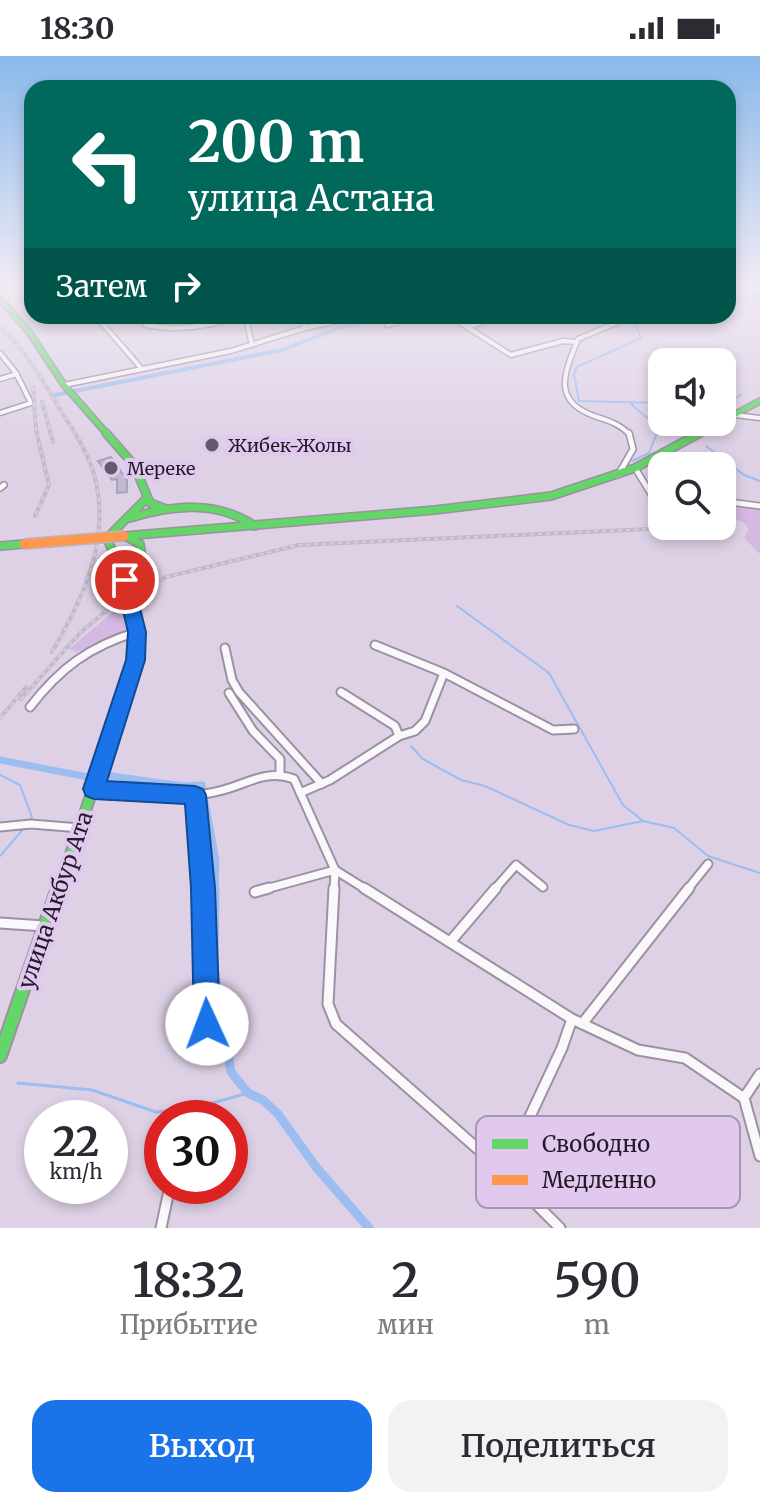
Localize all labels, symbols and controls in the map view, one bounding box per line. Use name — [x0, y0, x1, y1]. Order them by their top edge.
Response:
text: 18:30 — [40, 9, 115, 47]
text: 200 m — [188, 107, 364, 177]
icon: left — [56, 112, 160, 216]
text: улица Астана — [188, 176, 435, 221]
icon: right — [164, 264, 208, 308]
text: Затем — [56, 267, 148, 305]
map controls — [648, 348, 736, 540]
button: sound — [648, 348, 736, 436]
place label: Жибек-Жолы — [228, 434, 352, 457]
marker: Жибек-Жолы — [203, 436, 221, 454]
button: search — [648, 452, 736, 540]
place label: Мереке — [127, 457, 195, 480]
marker: Мереке — [102, 459, 120, 477]
pin — [91, 546, 159, 614]
icon: arrive — [103, 558, 147, 602]
street label: улица Акбур Ата — [11, 807, 99, 993]
position arrow — [165, 982, 249, 1066]
speed limit sign: 30 — [144, 1100, 248, 1204]
legend — [476, 1116, 740, 1208]
text: 22 — [53, 1117, 99, 1167]
text: Свободно — [542, 1130, 650, 1158]
text: km/h — [50, 1159, 102, 1184]
text: Медленно — [542, 1166, 656, 1194]
text: 18:32 — [132, 1250, 245, 1310]
text: 2 — [391, 1250, 420, 1310]
text: 590 — [553, 1250, 640, 1310]
text: Прибытие — [120, 1308, 258, 1341]
text: мин — [377, 1308, 434, 1341]
text: m — [584, 1308, 610, 1341]
button: Выход — [32, 1400, 372, 1492]
button: Поделиться — [388, 1400, 728, 1492]

